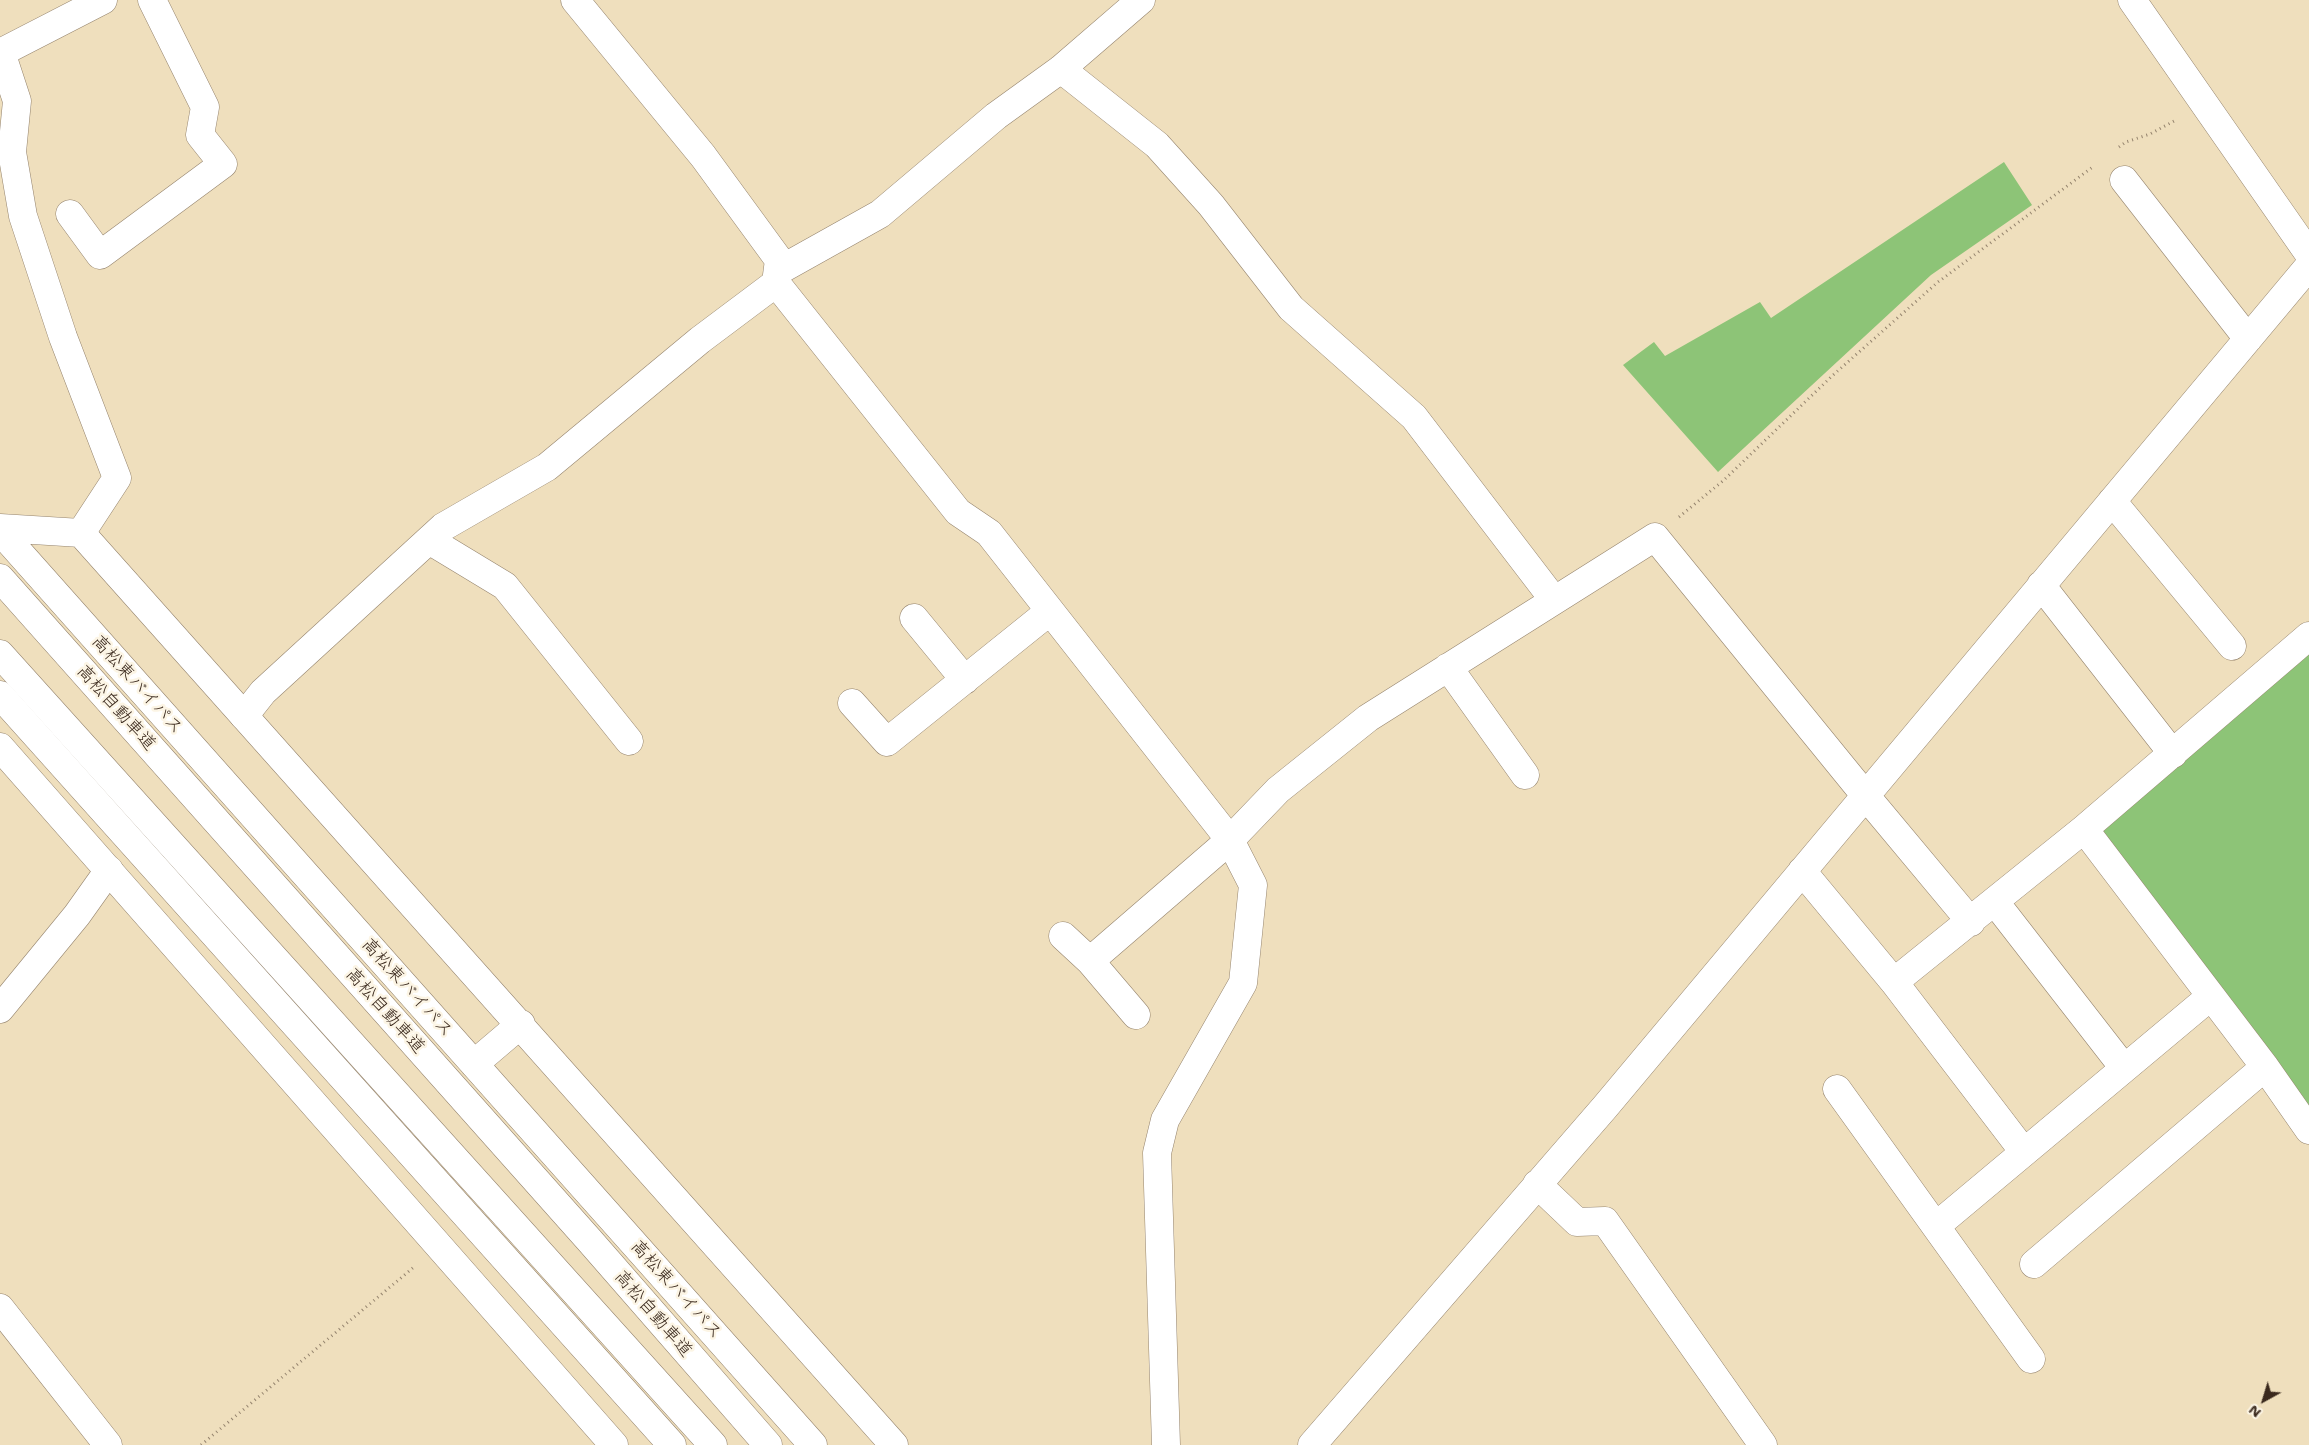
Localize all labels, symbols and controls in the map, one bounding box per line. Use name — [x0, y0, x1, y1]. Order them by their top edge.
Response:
street label: 高松東バイパス — [87, 631, 187, 739]
street label: 高松自動車道 — [72, 661, 160, 755]
street label: 高松東バイパス — [357, 934, 457, 1042]
street label: 高松自動車道 — [341, 964, 429, 1058]
street label: 高松東バイパス — [626, 1236, 726, 1344]
street label: 高松自動車道 — [609, 1266, 697, 1362]
north arrow — [2239, 1375, 2289, 1425]
text: N — [2245, 1401, 2265, 1422]

